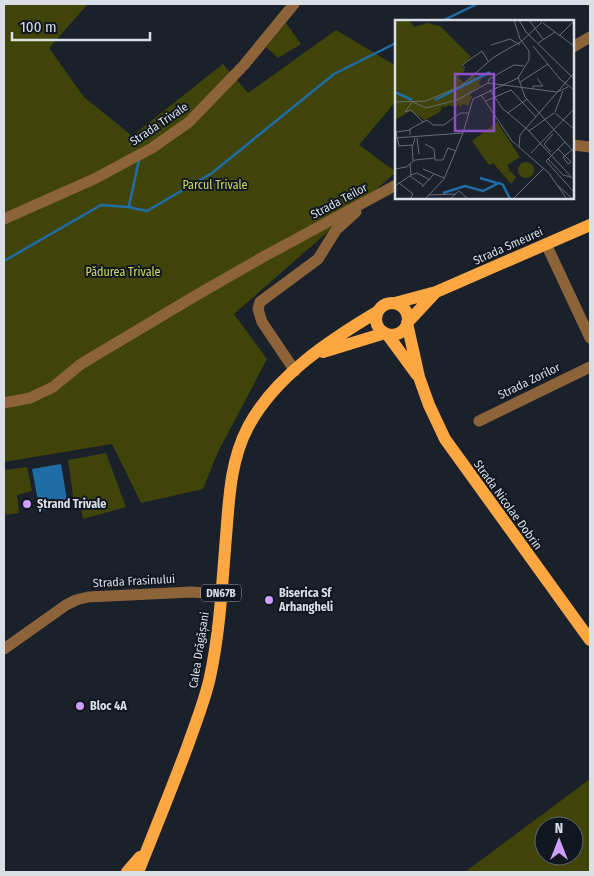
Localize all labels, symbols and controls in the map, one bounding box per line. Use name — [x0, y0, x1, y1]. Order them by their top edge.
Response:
scale bar — [12, 10, 150, 42]
text: 100 m — [20, 18, 57, 36]
inset map — [395, 20, 574, 199]
street label: Strada Trivale — [127, 99, 191, 149]
park label: Parcul Trivale — [182, 178, 248, 192]
street label: Strada Teilor — [308, 180, 370, 222]
street label: Strada Smeurei — [471, 224, 545, 268]
park label: Pădurea Trivale — [86, 265, 161, 279]
street label: Strada Zorilor — [496, 360, 563, 402]
street label: Strada Nicolae Dobrin — [471, 458, 545, 552]
place label: Ștrand Trivale — [37, 497, 106, 512]
marker: Ștrand Trivale — [21, 498, 33, 510]
street label: Strada Frasinului — [93, 572, 175, 590]
road number: DN67B — [201, 584, 241, 602]
place label: Biserica Sf Arhangheli — [278, 586, 333, 614]
marker: Biserica Sf Arhangheli — [263, 594, 275, 606]
street label: Calea Drăgășani — [186, 611, 213, 689]
place label: Bloc 4A — [90, 699, 127, 713]
marker: Bloc 4A — [74, 700, 86, 712]
north arrow — [534, 816, 584, 866]
text: N — [555, 820, 563, 837]

